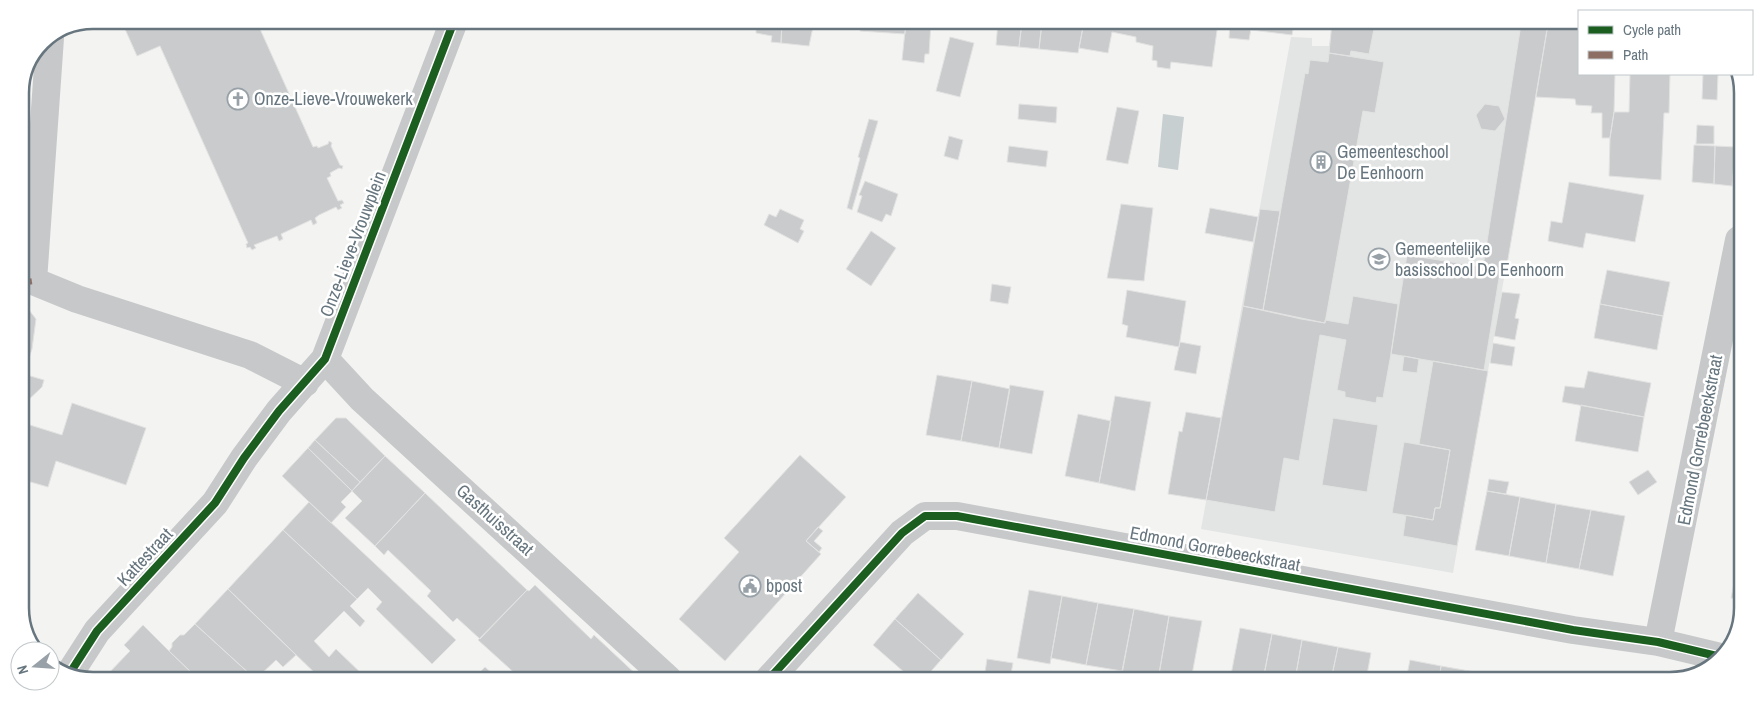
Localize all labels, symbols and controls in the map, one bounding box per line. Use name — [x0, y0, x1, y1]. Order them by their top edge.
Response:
legend — [1578, 10, 1753, 75]
text: Cycle path — [1623, 19, 1681, 40]
text: Path — [1623, 44, 1648, 65]
place label: Onze-Lieve-Vrouwekerk — [254, 86, 413, 111]
church icon: Onze-Lieve-Vrouwekerk — [226, 87, 250, 111]
place label: Gemeenteschool De Eenhoorn — [1337, 139, 1449, 185]
building icon: Gemeenteschool De Eenhoorn — [1309, 150, 1333, 174]
street label: Onze-Lieve-Vrouwplein — [313, 167, 392, 320]
place label: Gemeentelijke basisschool De Eenhoorn — [1395, 236, 1564, 282]
school or university icon: Gemeentelijke basisschool De Eenhoorn — [1367, 247, 1391, 271]
street label: Edmond Gorrebeeckstraat — [1671, 353, 1728, 527]
street label: Gasthuisstraat — [451, 478, 539, 561]
street label: Edmond Gorrebeeckstraat — [1128, 520, 1302, 577]
street label: Kattestraat — [111, 522, 178, 591]
place label: bpost — [766, 573, 802, 598]
public building icon: bpost — [738, 574, 762, 598]
north arrow — [10, 641, 60, 691]
text: N — [13, 663, 32, 676]

